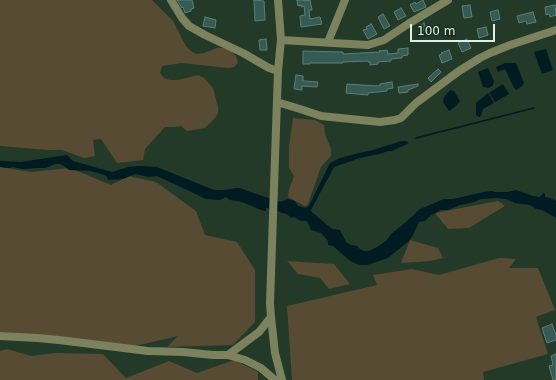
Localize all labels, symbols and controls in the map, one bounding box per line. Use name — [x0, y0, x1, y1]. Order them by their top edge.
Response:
scale bar — [412, 16, 497, 42]
text: 100 m — [417, 24, 455, 38]

